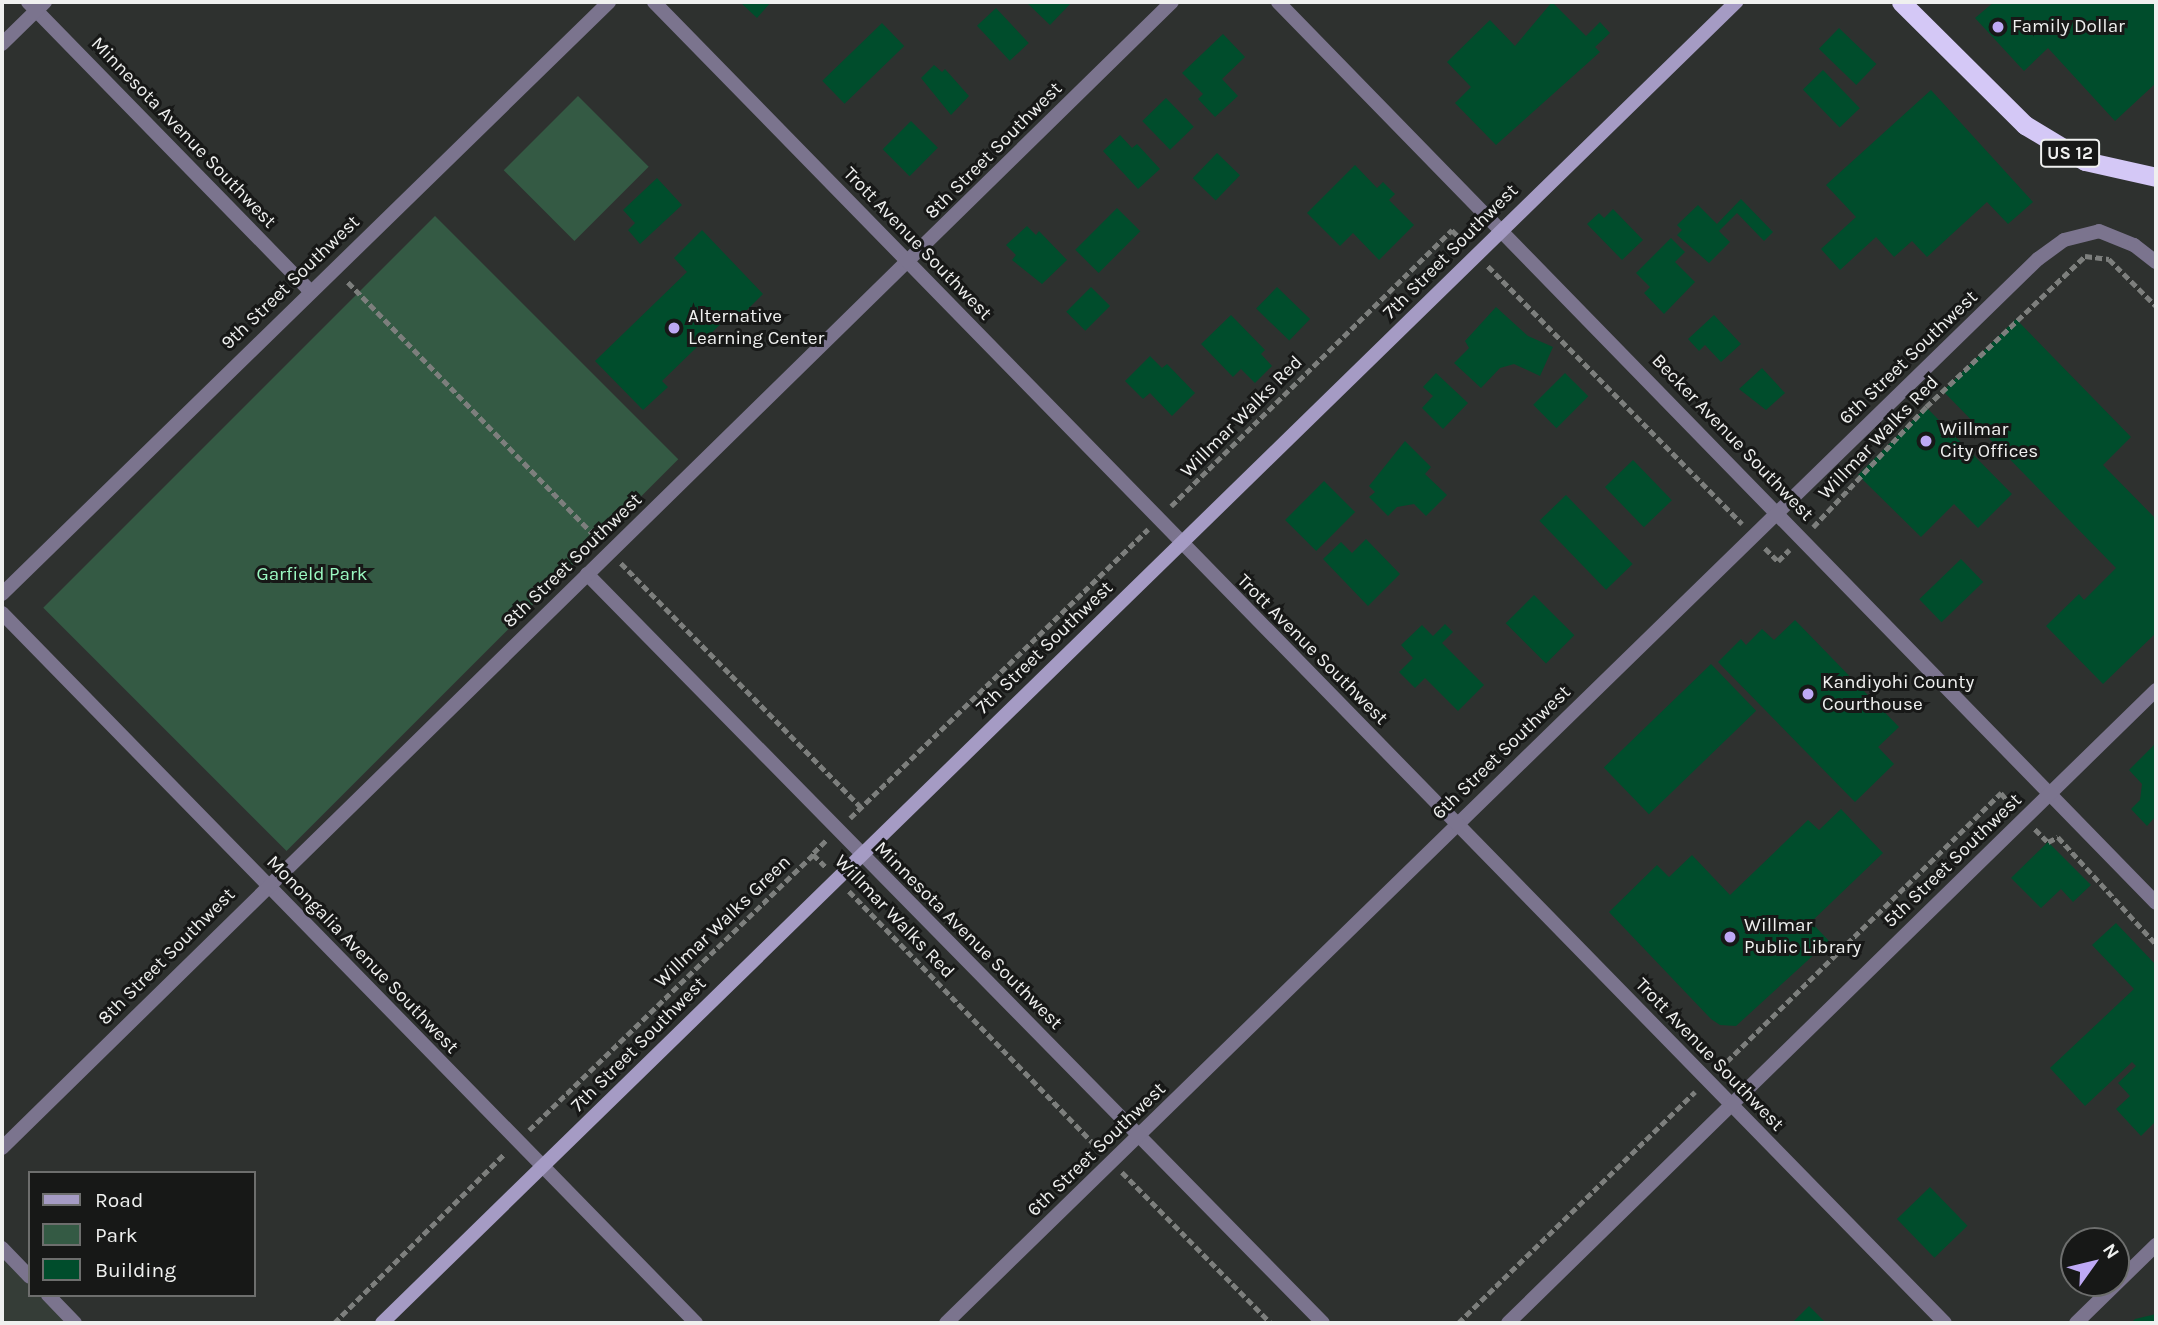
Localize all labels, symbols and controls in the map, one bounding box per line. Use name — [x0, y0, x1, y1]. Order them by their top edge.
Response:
place label: Family Dollar — [2012, 16, 2125, 38]
marker: Family Dollar — [1990, 19, 2006, 35]
street label: Minnesota Avenue Southwest — [86, 33, 280, 233]
street label: 8th Street Southwest — [921, 78, 1067, 224]
road number: US 12 — [2038, 138, 2102, 168]
street label: Trott Avenue Southwest — [838, 163, 996, 325]
street label: 7th Street Southwest — [1379, 180, 1523, 324]
street label: 9th Street Southwest — [217, 211, 365, 355]
street label: 6th Street Southwest — [1835, 286, 1983, 430]
place label: Alternative Learning Center — [688, 306, 824, 350]
marker: Alternative Learning Center — [666, 320, 682, 336]
street label: Becker Avenue Southwest — [1646, 350, 1818, 526]
street label: Willmar Walks Red — [1176, 351, 1308, 483]
street label: Willmar Walks Red — [1814, 371, 1944, 505]
place label: Willmar City Offices — [1940, 419, 2038, 463]
marker: Willmar City Offices — [1918, 433, 1934, 449]
street label: 8th Street Southwest — [499, 489, 647, 633]
park label: Garfield Park — [256, 564, 368, 586]
street label: Trott Avenue Southwest — [1232, 570, 1392, 730]
street label: 7th Street Southwest — [972, 577, 1118, 719]
place label: Kandiyohi County Courthouse — [1822, 672, 1974, 716]
street label: 6th Street Southwest — [1428, 681, 1576, 825]
marker: Kandiyohi County Courthouse — [1800, 686, 1816, 702]
street label: 5th Street Southwest — [1879, 789, 2027, 933]
street label: Minnesota Avenue Southwest — [869, 837, 1067, 1035]
street label: Willmar Walks Red — [829, 850, 959, 984]
street label: Monongalia Avenue Southwest — [261, 851, 463, 1059]
street label: Willmar Walks Green — [650, 851, 796, 993]
street label: 8th Street Southwest — [94, 884, 240, 1030]
place label: Willmar Public Library — [1744, 915, 1861, 959]
marker: Willmar Public Library — [1722, 929, 1738, 945]
street label: 7th Street Southwest — [567, 973, 711, 1117]
street label: Trott Avenue Southwest — [1630, 974, 1788, 1136]
street label: 6th Street Southwest — [1023, 1078, 1171, 1222]
legend — [28, 1171, 256, 1297]
text: Road — [95, 1188, 143, 1212]
text: Park — [95, 1223, 138, 1247]
north arrow — [2060, 1227, 2130, 1297]
text: N — [2098, 1240, 2124, 1263]
text: Building — [95, 1258, 176, 1282]

